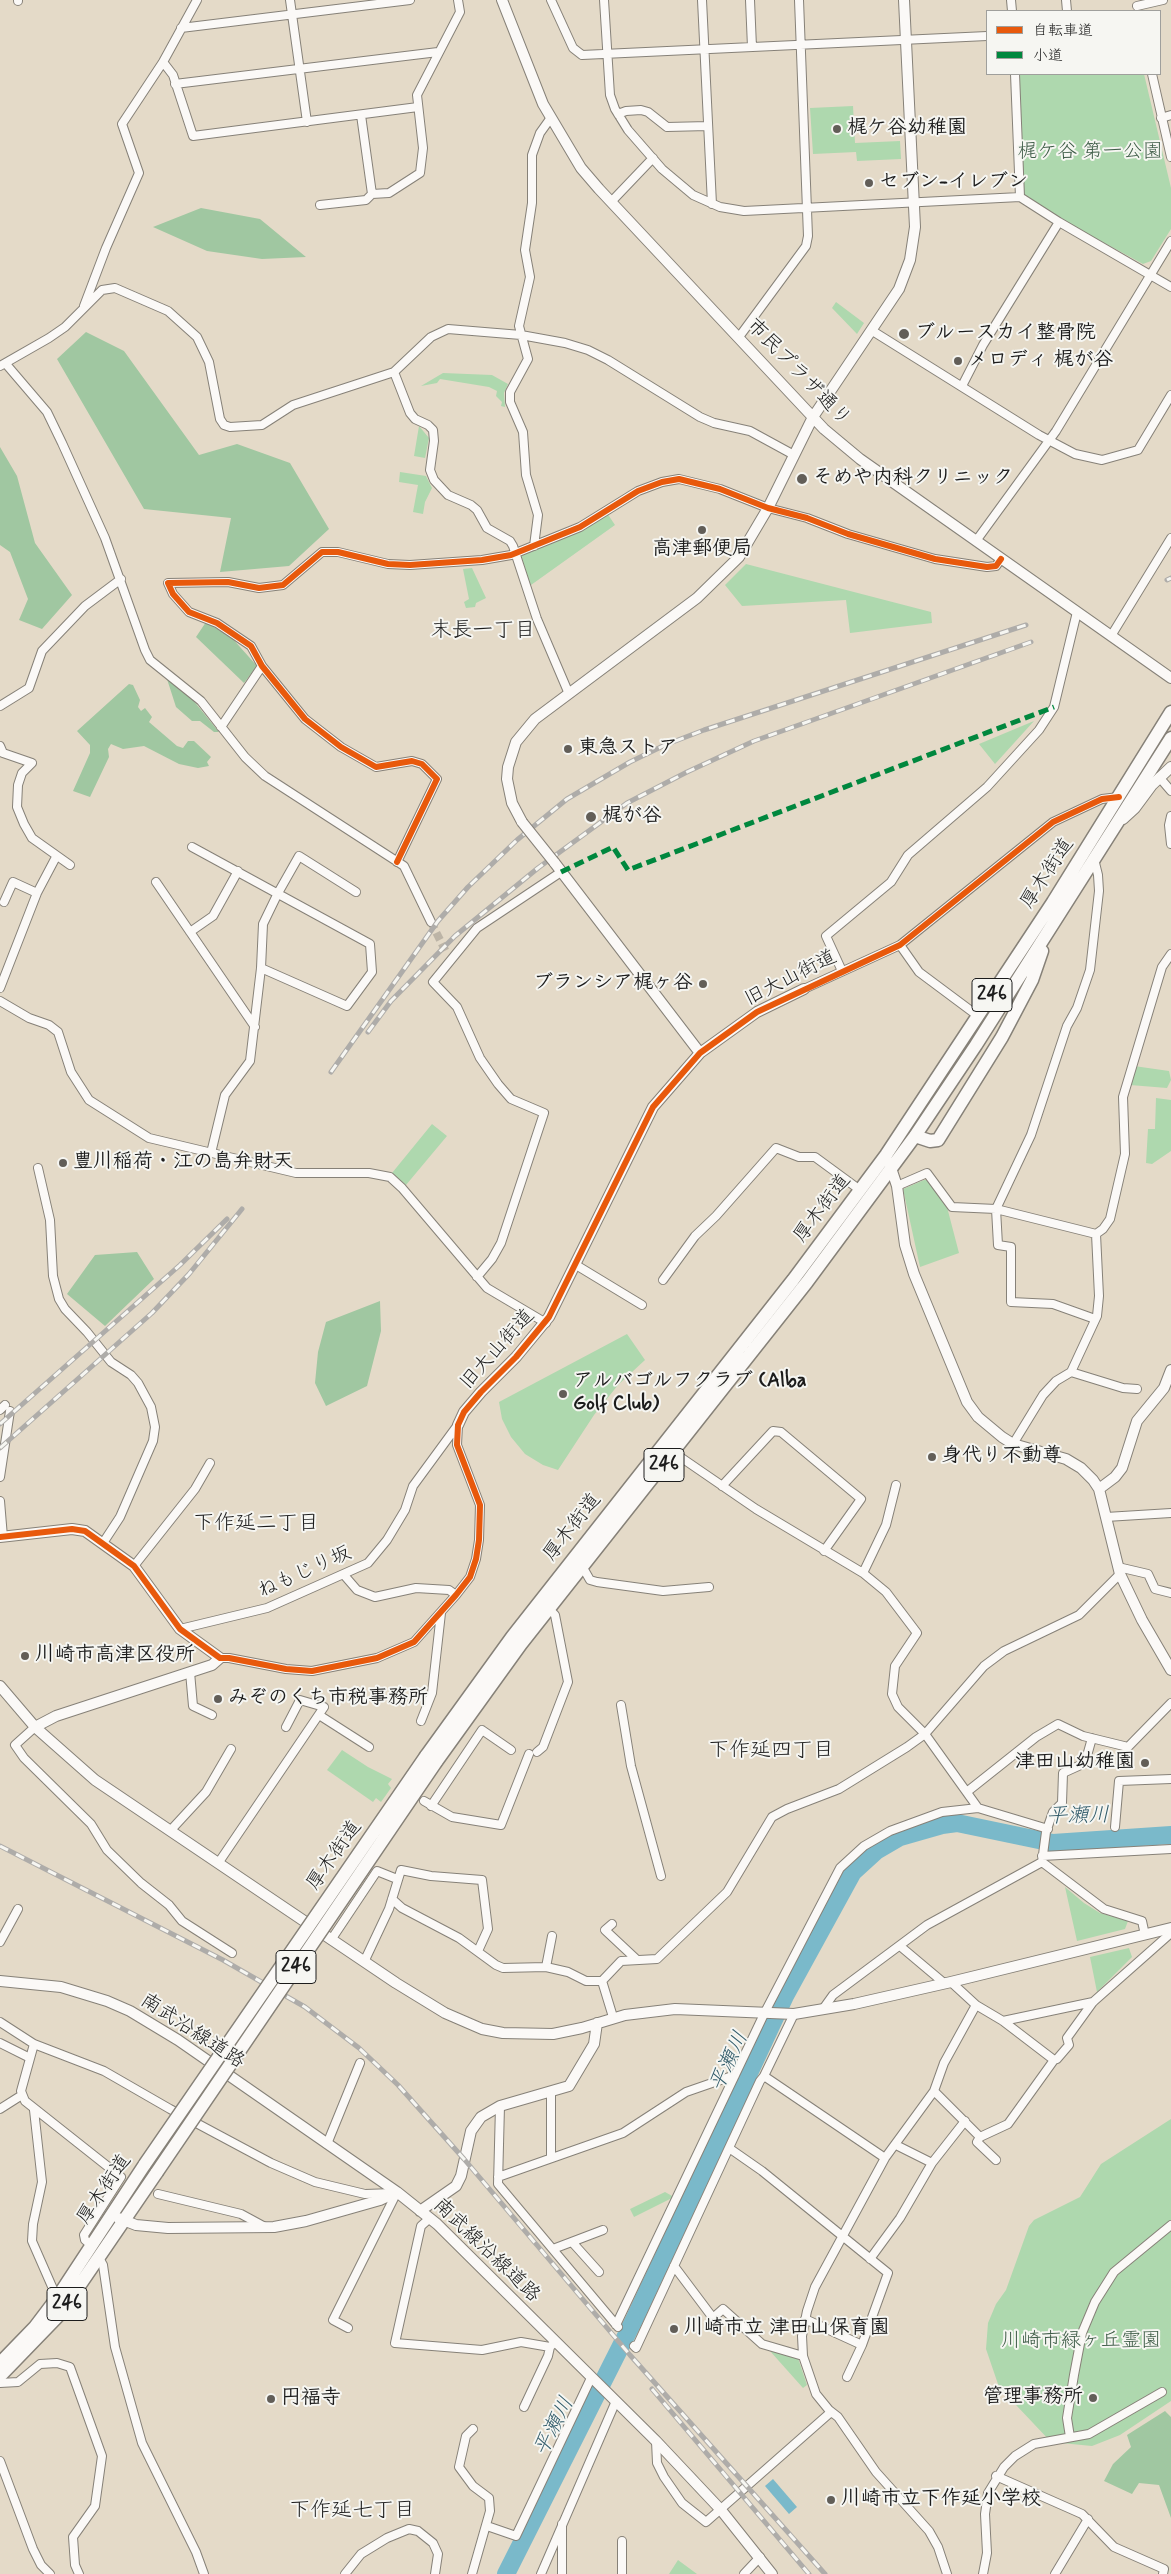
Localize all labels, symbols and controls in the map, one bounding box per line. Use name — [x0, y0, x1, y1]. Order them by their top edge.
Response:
legend — [986, 10, 1161, 75]
text: 自転車道 — [1033, 21, 1093, 41]
text: 小道 — [1033, 46, 1063, 66]
place label: 梶ケ谷幼稚園 — [847, 117, 967, 141]
marker: 梶ケ谷幼稚園 — [831, 123, 843, 135]
park label: 梶ケ谷 第一公園 — [1017, 141, 1163, 165]
place label: セブン-イレブン — [879, 171, 1028, 195]
marker: セブン-イレブン — [863, 177, 875, 189]
street label: 市民プラザ通り — [741, 314, 855, 432]
place label: ブルースカイ整骨院 — [915, 322, 1096, 346]
marker: ブルースカイ整骨院 — [897, 327, 911, 341]
place label: メロディ 梶が谷 — [968, 349, 1113, 373]
marker: メロディ 梶が谷 — [952, 355, 964, 367]
place label: そめや内科クリニック — [813, 467, 1013, 491]
marker: そめや内科クリニック — [795, 472, 809, 486]
marker: 高津郵便局 — [696, 524, 708, 536]
place label: 高津郵便局 — [652, 538, 752, 562]
district label: 末長一丁目 — [431, 619, 535, 645]
place label: 東急ストア — [578, 737, 678, 761]
marker: 東急ストア — [562, 743, 574, 755]
place label: 梶が谷 — [602, 805, 662, 829]
marker: 梶が谷 — [584, 810, 598, 824]
street label: 厚木街道 — [1016, 834, 1080, 914]
street label: 旧大山街道 — [741, 946, 841, 1012]
place label: ブランシア梶ヶ谷 — [533, 972, 693, 996]
marker: ブランシア梶ヶ谷 — [697, 978, 709, 990]
road number: 246 — [972, 978, 1012, 1012]
place label: 豊川稲荷・江の島弁財天 — [73, 1151, 293, 1175]
marker: 豊川稲荷・江の島弁財天 — [57, 1157, 69, 1169]
street label: 厚木街道 — [789, 1170, 857, 1248]
street label: 旧大山街道 — [456, 1305, 540, 1395]
place label: アルバゴルフクラブ (Alba Golf Club) — [573, 1370, 807, 1417]
marker: アルバゴルフクラブ (Alba Golf Club) — [557, 1388, 569, 1400]
place label: 身代り不動尊 — [942, 1445, 1062, 1469]
road number: 246 — [644, 1448, 684, 1482]
marker: 身代り不動尊 — [926, 1451, 938, 1463]
street label: 厚木街道 — [539, 1489, 607, 1567]
district label: 下作延二丁目 — [193, 1512, 319, 1538]
street label: ねもじり坂 — [254, 1542, 356, 1604]
place label: 川崎市高津区役所 — [35, 1644, 195, 1668]
marker: 川崎市高津区役所 — [19, 1650, 31, 1662]
place label: みぞのくち市税事務所 — [228, 1687, 428, 1711]
marker: みぞのくち市税事務所 — [212, 1693, 224, 1705]
district label: 下作延四丁目 — [708, 1739, 834, 1765]
place label: 津田山幼稚園 — [1015, 1751, 1135, 1775]
marker: 津田山幼稚園 — [1139, 1757, 1151, 1769]
water label: 平瀬川 — [1046, 1804, 1110, 1830]
street label: 厚木街道 — [302, 1816, 368, 1896]
road number: 246 — [276, 1950, 316, 1984]
street label: 南武沿線道路 — [135, 1989, 249, 2075]
water label: 平瀬川 — [705, 2028, 755, 2096]
street label: 厚木街道 — [73, 2150, 137, 2230]
street label: 南武線沿線道路 — [427, 2194, 545, 2308]
road number: 246 — [47, 2288, 87, 2320]
place label: 川崎市立 津田山保育園 — [684, 2317, 889, 2341]
marker: 川崎市立 津田山保育園 — [668, 2323, 680, 2335]
park label: 川崎市緑ヶ丘霊園 — [1001, 2330, 1161, 2354]
place label: 管理事務所 — [983, 2386, 1083, 2410]
place label: 円福寺 — [281, 2387, 341, 2411]
marker: 管理事務所 — [1087, 2392, 1099, 2404]
marker: 円福寺 — [265, 2393, 277, 2405]
water label: 平瀬川 — [529, 2393, 581, 2461]
place label: 川崎市立下作延小学校 — [841, 2488, 1041, 2512]
marker: 川崎市立下作延小学校 — [825, 2494, 837, 2506]
district label: 下作延七丁目 — [289, 2499, 415, 2525]

